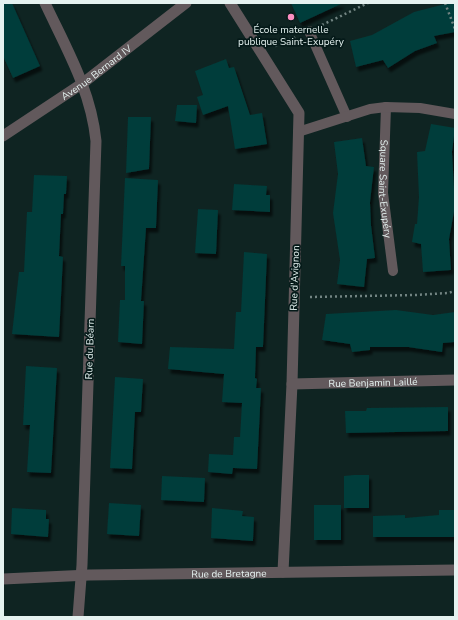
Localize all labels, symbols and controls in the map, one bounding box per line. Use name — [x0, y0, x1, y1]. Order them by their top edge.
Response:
marker: École maternelle publique Saint-Exupéry — [286, 12, 296, 22]
place label: École maternelle publique Saint-Exupéry — [238, 23, 345, 49]
street label: Avenue Bernard IV — [59, 42, 135, 104]
street label: Square Saint-Exupéry — [375, 139, 395, 240]
street label: Rue d'Avignon — [287, 245, 303, 311]
street label: Rue du Béarn — [82, 318, 98, 380]
street label: Rue Benjamin Laillé — [328, 375, 418, 391]
street label: Rue de Bretagne — [191, 567, 267, 582]

